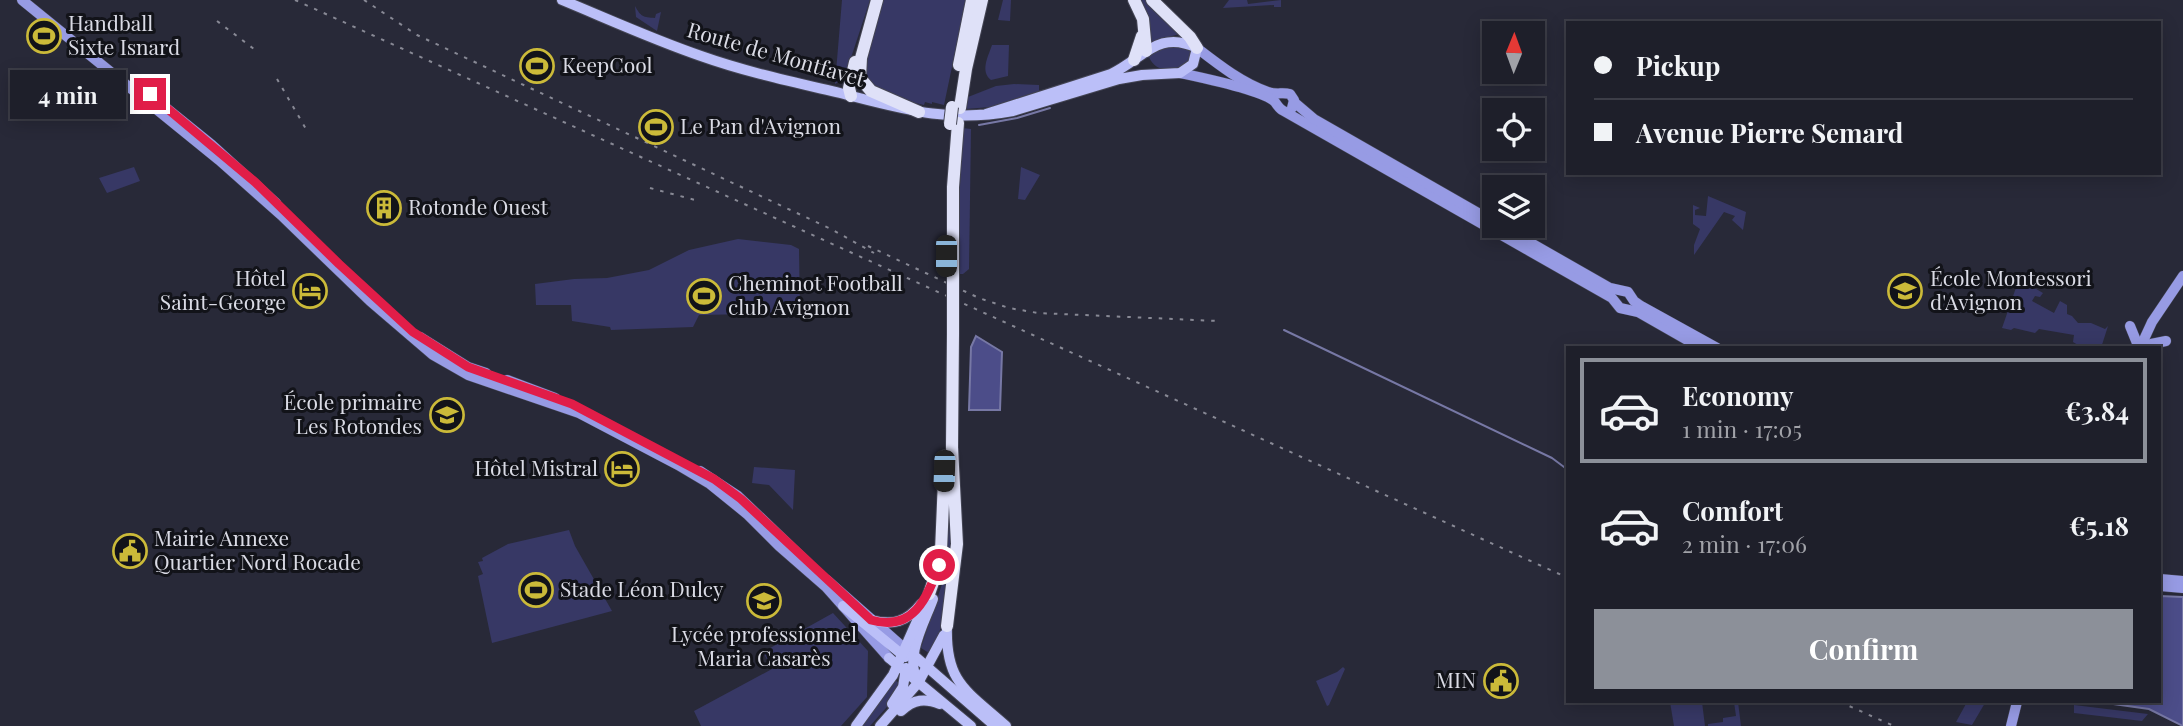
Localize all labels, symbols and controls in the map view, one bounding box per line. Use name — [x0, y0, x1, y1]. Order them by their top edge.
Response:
place label: Handball Sixte Isnard — [68, 8, 180, 60]
street label: Route de Montfavet — [684, 14, 869, 92]
sports icon: Handball Sixte Isnard — [25, 17, 63, 55]
north arrow — [1482, 21, 1545, 84]
map controls — [1482, 21, 1545, 238]
sports icon: KeepCool — [518, 47, 556, 85]
text: Pickup — [1636, 48, 1720, 83]
place label: KeepCool — [562, 50, 652, 78]
callout: 4 min — [10, 70, 125, 119]
route end — [134, 78, 166, 110]
text: 4 min — [38, 79, 98, 110]
button: locate — [1482, 98, 1545, 161]
sports icon: Le Pan d'Avignon — [637, 108, 675, 146]
place label: Le Pan d'Avignon — [680, 111, 841, 139]
text: Avenue Pierre Semard — [1636, 115, 1903, 150]
button: layers — [1482, 175, 1545, 238]
building icon: Rotonde Ouest — [365, 189, 403, 227]
place label: Rotonde Ouest — [408, 192, 548, 220]
car — [936, 235, 957, 277]
place label: Hôtel Saint-George — [160, 263, 286, 315]
place label: École Montessori d'Avignon — [1930, 263, 2092, 315]
place label: Cheminot Football club Avignon — [728, 268, 903, 320]
hotel icon: Hôtel Saint-George — [291, 272, 329, 310]
school or university icon: École Montessori d'Avignon — [1886, 272, 1924, 310]
sports icon: Cheminot Football club Avignon — [685, 277, 723, 315]
text: Economy — [1682, 378, 1793, 413]
icon: car — [1598, 379, 1661, 442]
place label: École primaire Les Rotondes — [284, 387, 422, 439]
text: €3.84 — [2065, 393, 2129, 428]
school or university icon: École primaire Les Rotondes — [428, 396, 466, 434]
text: 1 min · 17:05 — [1682, 413, 1802, 444]
hotel icon: Hôtel Mistral — [603, 450, 641, 488]
car — [933, 450, 956, 492]
place label: Hôtel Mistral — [475, 453, 598, 481]
text: Comfort — [1682, 493, 1783, 528]
icon: car — [1598, 494, 1661, 557]
text: €5.18 — [2069, 508, 2129, 543]
place label: Mairie Annexe Quartier Nord Rocade — [154, 523, 361, 575]
text: 2 min · 17:06 — [1682, 528, 1807, 559]
public building icon: Mairie Annexe Quartier Nord Rocade — [111, 532, 149, 570]
route start — [923, 549, 955, 581]
sports icon: Stade Léon Dulcy — [517, 571, 555, 609]
place label: Stade Léon Dulcy — [560, 574, 724, 602]
school or university icon: Lycée professionnel Maria Casarès — [745, 582, 783, 620]
button: Confirm — [1594, 609, 2133, 689]
place label: Lycée professionnel Maria Casarès — [671, 619, 857, 671]
public building icon: MIN — [1482, 662, 1520, 700]
place label: MIN — [1436, 665, 1476, 693]

